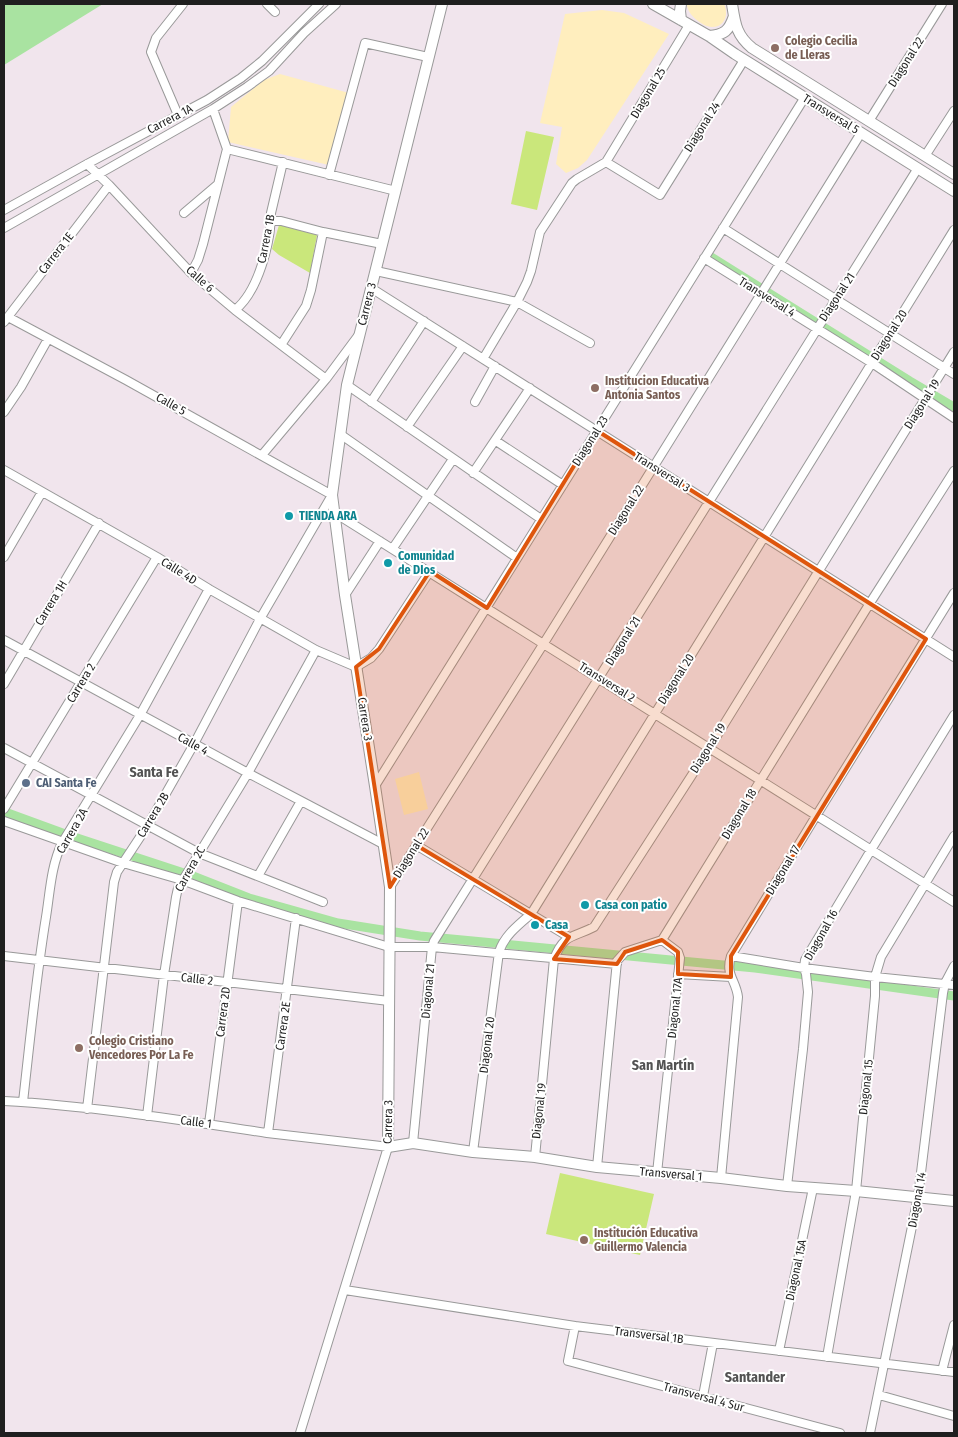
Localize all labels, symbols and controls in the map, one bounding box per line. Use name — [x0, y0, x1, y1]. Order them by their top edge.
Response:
place label: Colegio Cecilia de Lleras — [785, 34, 858, 62]
street label: Diagonal 22 — [885, 34, 927, 90]
marker: Colegio Cecilia de Lleras — [769, 42, 781, 54]
street label: Diagonal 25 — [627, 65, 669, 121]
street label: Transversal 5 — [800, 91, 862, 137]
street label: Diagonal 24 — [681, 99, 723, 155]
street label: Carrera 1A — [145, 101, 196, 137]
street label: Carrera 1B — [254, 213, 278, 265]
street label: Carrera 1E — [36, 229, 77, 276]
street label: Calle 6 — [183, 263, 217, 295]
street label: Diagonal 21 — [816, 270, 858, 324]
street label: Transversal 4 — [736, 274, 798, 320]
street label: Carrera 3 — [355, 281, 379, 327]
street label: Diagonal 20 — [868, 307, 910, 363]
place label: Institucion Educativa Antonia Santos — [604, 374, 709, 402]
street label: Diagonal 19 — [901, 376, 943, 432]
marker: Institucion Educativa Antonia Santos — [589, 382, 601, 394]
street label: Calle 5 — [153, 390, 189, 418]
street label: Diagonal 23 — [569, 413, 611, 469]
street label: Transversal 3 — [631, 449, 693, 495]
street label: Diagonal 22 — [605, 482, 647, 538]
place label: TIENDA ARA — [299, 509, 357, 523]
marker: TIENDA ARA — [283, 510, 295, 522]
place label: Comunidad de DIos — [398, 549, 454, 577]
street label: Calle 4D — [159, 555, 199, 587]
marker: Comunidad de DIos — [382, 557, 394, 569]
street label: Carrera 1H — [32, 578, 70, 628]
street label: Diagonal 21 — [602, 614, 644, 668]
street label: Diagonal 20 — [655, 651, 697, 707]
street label: Transversal 2 — [576, 659, 638, 705]
street label: Carrera 2 — [64, 661, 98, 705]
street label: Carrera 3 — [355, 696, 375, 742]
street label: Diagonal 19 — [687, 720, 729, 776]
street label: Calle 4 — [175, 730, 211, 758]
district label: Santa Fe — [130, 764, 179, 781]
place label: CAI Santa Fe — [36, 776, 97, 790]
marker: CAI Santa Fe — [20, 777, 32, 789]
street label: Diagonal 18 — [719, 786, 759, 842]
street label: Carrera 2B — [134, 790, 172, 840]
street label: Carrera 2A — [53, 805, 91, 856]
street label: Diagonal 22 — [390, 825, 432, 881]
street label: Diagonal 17 — [763, 843, 803, 897]
street label: Carrera 2C — [172, 844, 208, 894]
place label: Casa con patio — [595, 898, 668, 912]
marker: Casa con patio — [579, 899, 591, 911]
street label: Diagonal 16 — [801, 907, 841, 963]
place label: Casa — [545, 918, 568, 932]
marker: Casa — [529, 919, 541, 931]
street label: Diagonal 21 — [419, 963, 437, 1019]
street label: Calle 2 — [180, 970, 214, 988]
street label: Diagonal 17A — [665, 976, 685, 1039]
street label: Carrera 2D — [213, 986, 233, 1038]
street label: Carrera 2E — [273, 1000, 293, 1051]
street label: Diagonal 20 — [477, 1016, 497, 1074]
place label: Colegio Cristiano Vencedores Por La Fe — [88, 1034, 194, 1062]
marker: Colegio Cristiano Vencedores Por La Fe — [73, 1042, 85, 1054]
district label: San Martín — [632, 1057, 694, 1074]
street label: Diagonal 15 — [856, 1058, 876, 1115]
street label: Diagonal 19 — [529, 1082, 549, 1140]
street label: Carrera 3 — [381, 1100, 395, 1144]
street label: Calle 1 — [180, 1113, 212, 1131]
street label: Transversal 1 — [639, 1164, 703, 1184]
street label: Diagonal 14 — [905, 1171, 929, 1229]
place label: Institución Educativa Guillermo Valencia — [594, 1226, 698, 1254]
marker: Institución Educativa Guillermo Valencia — [578, 1234, 590, 1246]
street label: Diagonal 15A — [783, 1238, 809, 1302]
street label: Transversal 1B — [614, 1324, 685, 1346]
district label: Santander — [725, 1369, 786, 1386]
street label: Transversal 4 Sur — [662, 1379, 747, 1415]

